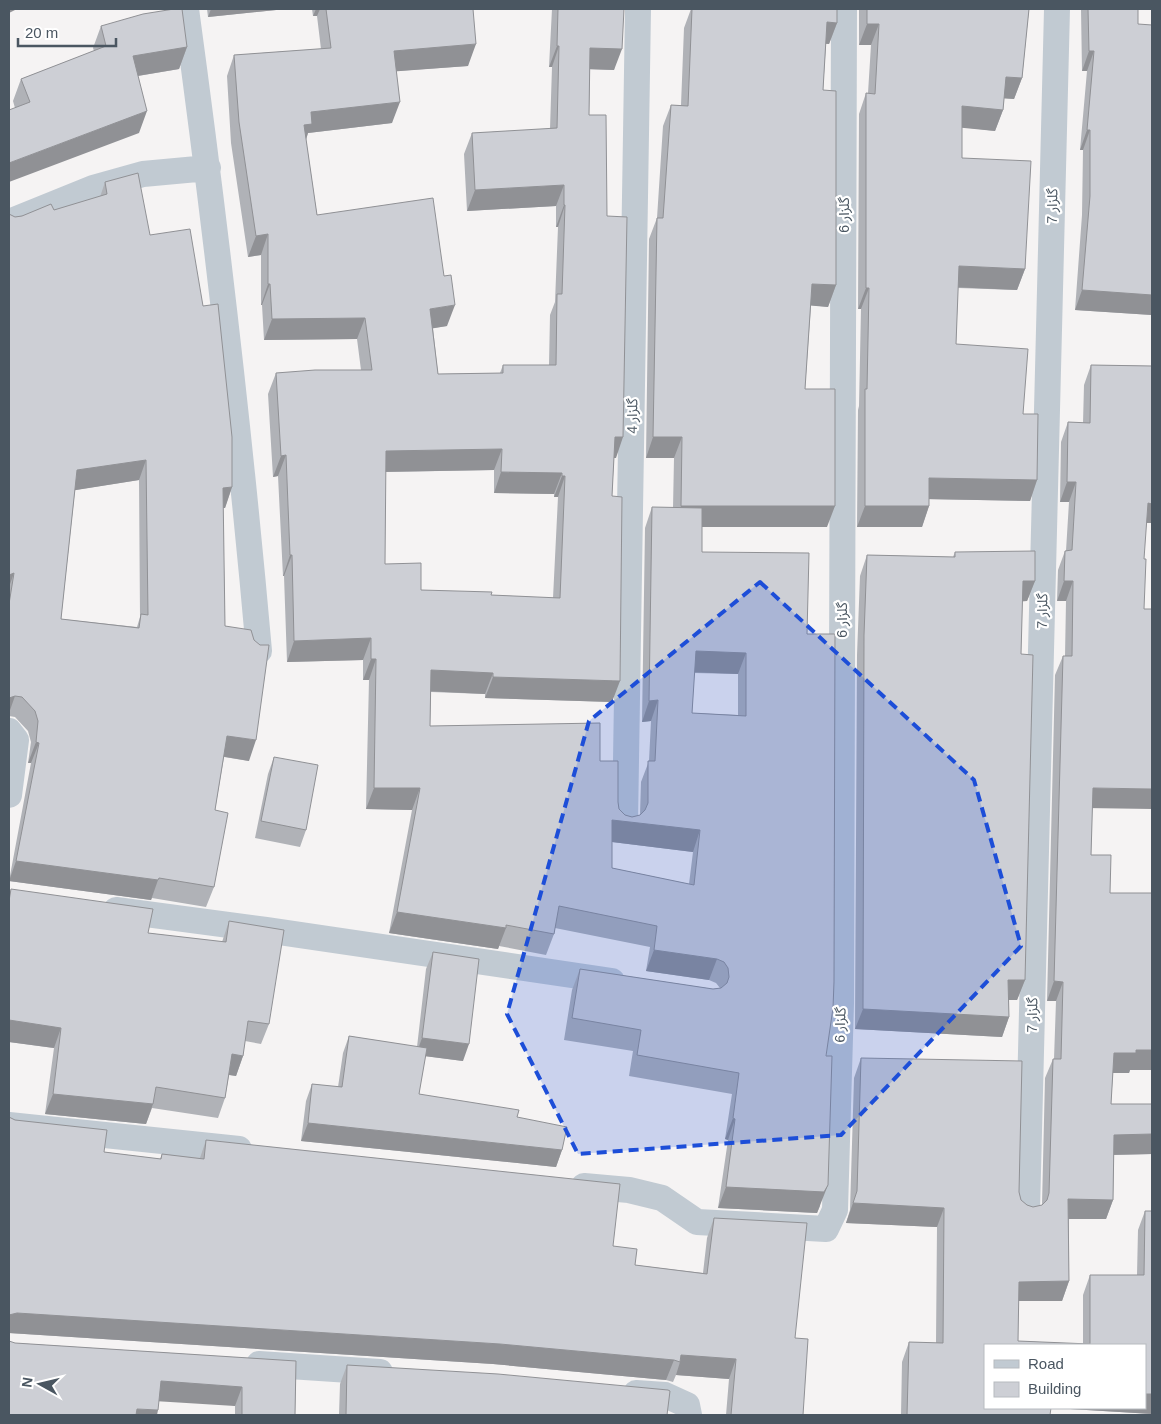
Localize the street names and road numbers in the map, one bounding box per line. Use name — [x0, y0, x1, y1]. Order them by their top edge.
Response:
street label: گلزار 7 — [1044, 188, 1061, 224]
street label: گلزار 6 — [836, 197, 853, 233]
street label: گلزار 4 — [624, 398, 641, 434]
street label: گلزار 7 — [1034, 593, 1051, 629]
street label: گلزار 6 — [834, 602, 851, 638]
street label: گلزار 7 — [1024, 997, 1041, 1033]
street label: گلزار 6 — [831, 1007, 850, 1043]

